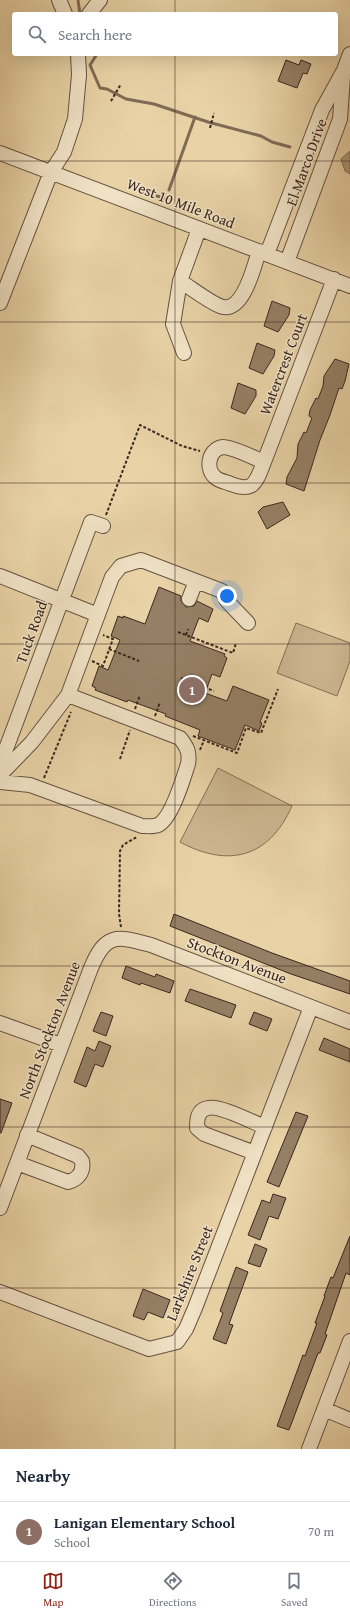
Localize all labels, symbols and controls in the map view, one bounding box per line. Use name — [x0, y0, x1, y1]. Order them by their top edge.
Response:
search box — [12, 12, 338, 56]
icon: search — [26, 23, 48, 45]
text: Search here — [58, 24, 132, 45]
street label: El Marco Drive — [280, 115, 332, 209]
street label: West 10 Mile Road — [124, 173, 238, 233]
street label: Watercrest Court — [254, 310, 312, 418]
your location — [217, 586, 237, 606]
street label: Tuck Road — [10, 598, 52, 666]
pin: 1 — [179, 675, 205, 705]
street label: Stockton Avenue — [184, 931, 290, 989]
street label: North Stockton Avenue — [13, 958, 85, 1102]
street label: Larkshire Street — [160, 1222, 218, 1324]
text: Nearby — [16, 1463, 70, 1488]
text: Lanigan Elementary School — [54, 1512, 235, 1533]
text: 1 — [26, 1522, 32, 1541]
text: 70 m — [308, 1522, 334, 1541]
text: School — [54, 1533, 90, 1552]
tab: Map — [42, 1570, 64, 1610]
tab: Directions — [149, 1570, 196, 1610]
tab: Saved — [281, 1570, 308, 1610]

